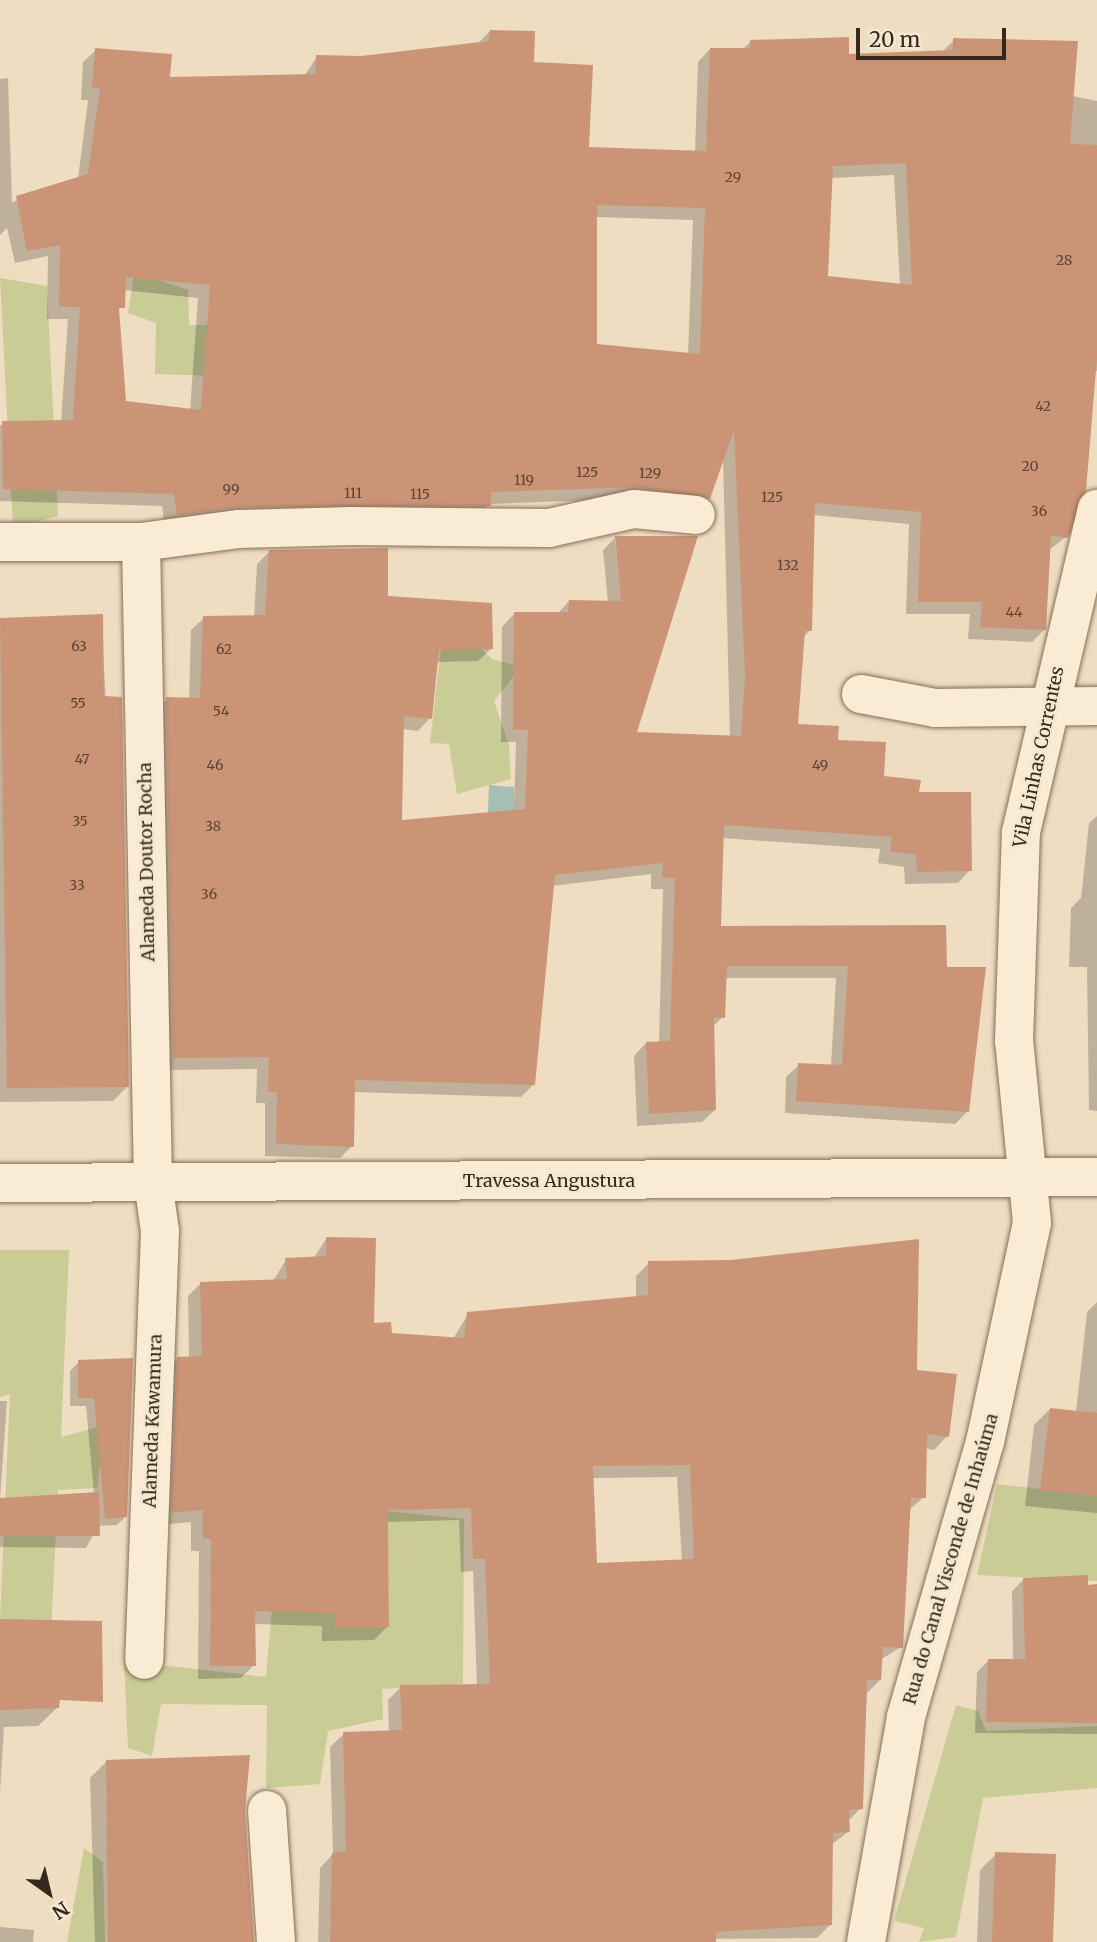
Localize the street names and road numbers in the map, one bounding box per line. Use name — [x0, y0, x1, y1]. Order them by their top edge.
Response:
street label: Vila Linhas Correntes — [1009, 665, 1069, 849]
street label: Alameda Doutor Rocha — [134, 762, 160, 962]
street label: Travessa Angustura — [463, 1170, 635, 1192]
street label: Alameda Kawamura — [139, 1334, 167, 1508]
street label: Rua do Canal Visconde de Inhaúma — [899, 1411, 1003, 1707]

